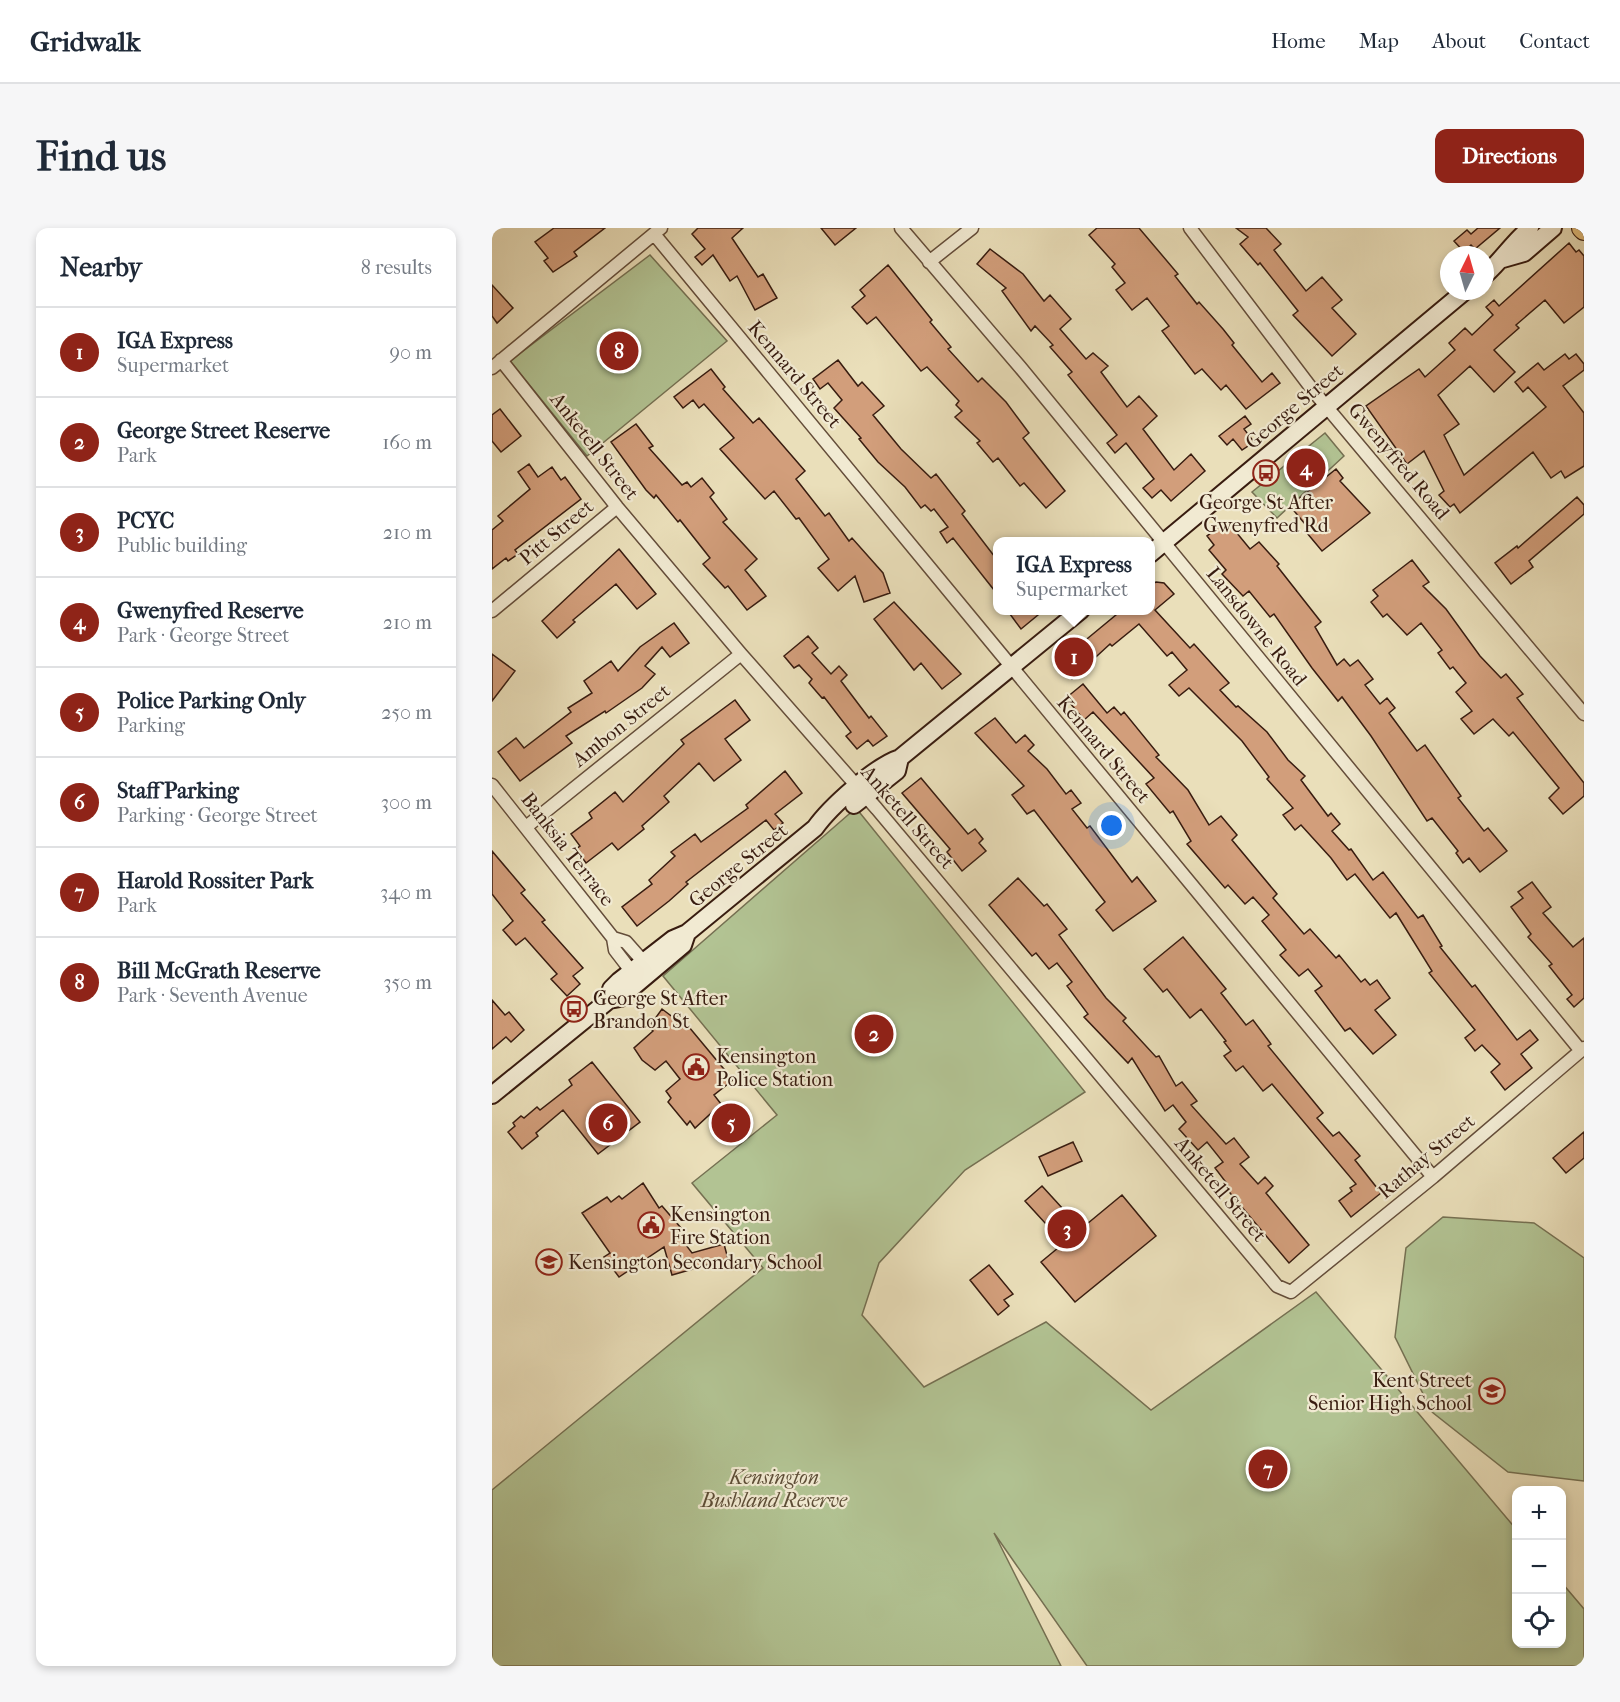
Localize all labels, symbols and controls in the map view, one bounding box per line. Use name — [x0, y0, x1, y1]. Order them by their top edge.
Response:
text: Gridwalk — [30, 25, 141, 58]
text: Home — [1271, 29, 1326, 53]
text: Map — [1359, 29, 1399, 53]
text: About — [1432, 29, 1486, 53]
text: Contact — [1519, 29, 1590, 53]
button: Directions — [1435, 129, 1584, 183]
text: Find us — [36, 132, 166, 181]
north arrow — [1440, 246, 1494, 300]
text: Nearby — [60, 252, 142, 283]
text: 8 results — [361, 256, 432, 279]
street label: Kennard Street — [743, 316, 846, 433]
text: IGA Express — [117, 328, 233, 354]
pin: 8 — [600, 328, 638, 374]
text: 1 — [76, 341, 83, 364]
text: 90 m — [390, 341, 432, 364]
text: Supermarket — [117, 354, 229, 377]
street label: George Street — [1241, 359, 1348, 454]
street label: Anketell Street — [545, 387, 644, 504]
street label: Gwenyfred Road — [1343, 399, 1455, 525]
text: George Street Reserve — [117, 418, 330, 444]
text: 2 — [74, 431, 85, 454]
text: 160 m — [382, 431, 432, 454]
text: Park — [117, 444, 157, 467]
pin: 4 — [1286, 446, 1326, 490]
bus stop icon: George St After Gwenyfred Rd — [1251, 458, 1281, 488]
place label: George St After Gwenyfred Rd — [1199, 491, 1334, 537]
street label: Pitt Street — [515, 495, 598, 570]
text: PCYC — [117, 508, 174, 534]
text: 3 — [75, 521, 84, 544]
text: 210 m — [383, 521, 432, 544]
text: Public building — [117, 534, 247, 557]
popup — [993, 537, 1155, 615]
text: IGA Express — [1016, 552, 1132, 578]
street label: Lansdowne Road — [1202, 562, 1312, 691]
text: Supermarket — [1016, 578, 1128, 601]
text: Gwenyfred Reserve — [117, 598, 304, 624]
text: 4 — [74, 611, 85, 634]
text: 210 m — [383, 611, 432, 634]
text: Park · George Street — [117, 624, 290, 647]
pin: 1 — [1054, 634, 1094, 680]
street label: Ambon Street — [567, 679, 675, 772]
text: Police Parking Only — [117, 688, 306, 714]
street label: Kennard Street — [1052, 691, 1155, 808]
text: 5 — [75, 701, 84, 724]
text: 250 m — [381, 701, 432, 724]
text: Parking — [117, 714, 185, 737]
street label: Anketell Street — [856, 760, 959, 874]
text: Staff Parking — [117, 778, 239, 804]
street label: Banksia Terrace — [516, 788, 619, 911]
text: 6 — [74, 791, 85, 814]
text: 300 m — [381, 791, 432, 814]
text: Parking · George Street — [117, 804, 318, 827]
your location — [1097, 811, 1126, 840]
street label: George Street — [684, 819, 792, 912]
text: Harold Rossiter Park — [117, 868, 313, 894]
text: 7 — [75, 881, 84, 904]
text: 340 m — [380, 881, 432, 904]
text: Park — [117, 894, 157, 917]
text: Bill McGrath Reserve — [117, 958, 321, 984]
text: 8 — [74, 971, 85, 994]
text: 350 m — [383, 971, 432, 994]
text: Park · Seventh Avenue — [117, 984, 308, 1007]
place label: George St After Brandon St — [593, 987, 728, 1033]
bus stop icon: George St After Brandon St — [559, 994, 589, 1024]
pin: 2 — [854, 1012, 893, 1056]
place label: Kensington Police Station — [716, 1045, 834, 1091]
public building icon: Kensington Police Station — [681, 1052, 711, 1082]
pin: 6 — [588, 1100, 628, 1146]
pin: 5 — [712, 1100, 750, 1146]
street label: Rathay Street — [1373, 1109, 1479, 1203]
street label: Anketell Street — [1170, 1132, 1271, 1246]
place label: Kensington Fire Station — [670, 1203, 771, 1249]
pin: 3 — [1048, 1206, 1086, 1252]
public building icon: Kensington Fire Station — [636, 1210, 666, 1240]
school or university icon: Kensington Secondary School — [534, 1247, 564, 1277]
place label: Kensington Secondary School — [568, 1251, 823, 1274]
place label: Kent Street Senior High School — [1308, 1369, 1472, 1415]
school or university icon: Kent Street Senior High School — [1477, 1376, 1507, 1406]
pin: 7 — [1248, 1446, 1288, 1492]
park label: Kensington Bushland Reserve — [700, 1466, 848, 1512]
map controls — [1512, 1486, 1566, 1648]
button: + — [1512, 1486, 1566, 1540]
button: − — [1512, 1540, 1566, 1594]
button: locate — [1512, 1594, 1566, 1648]

